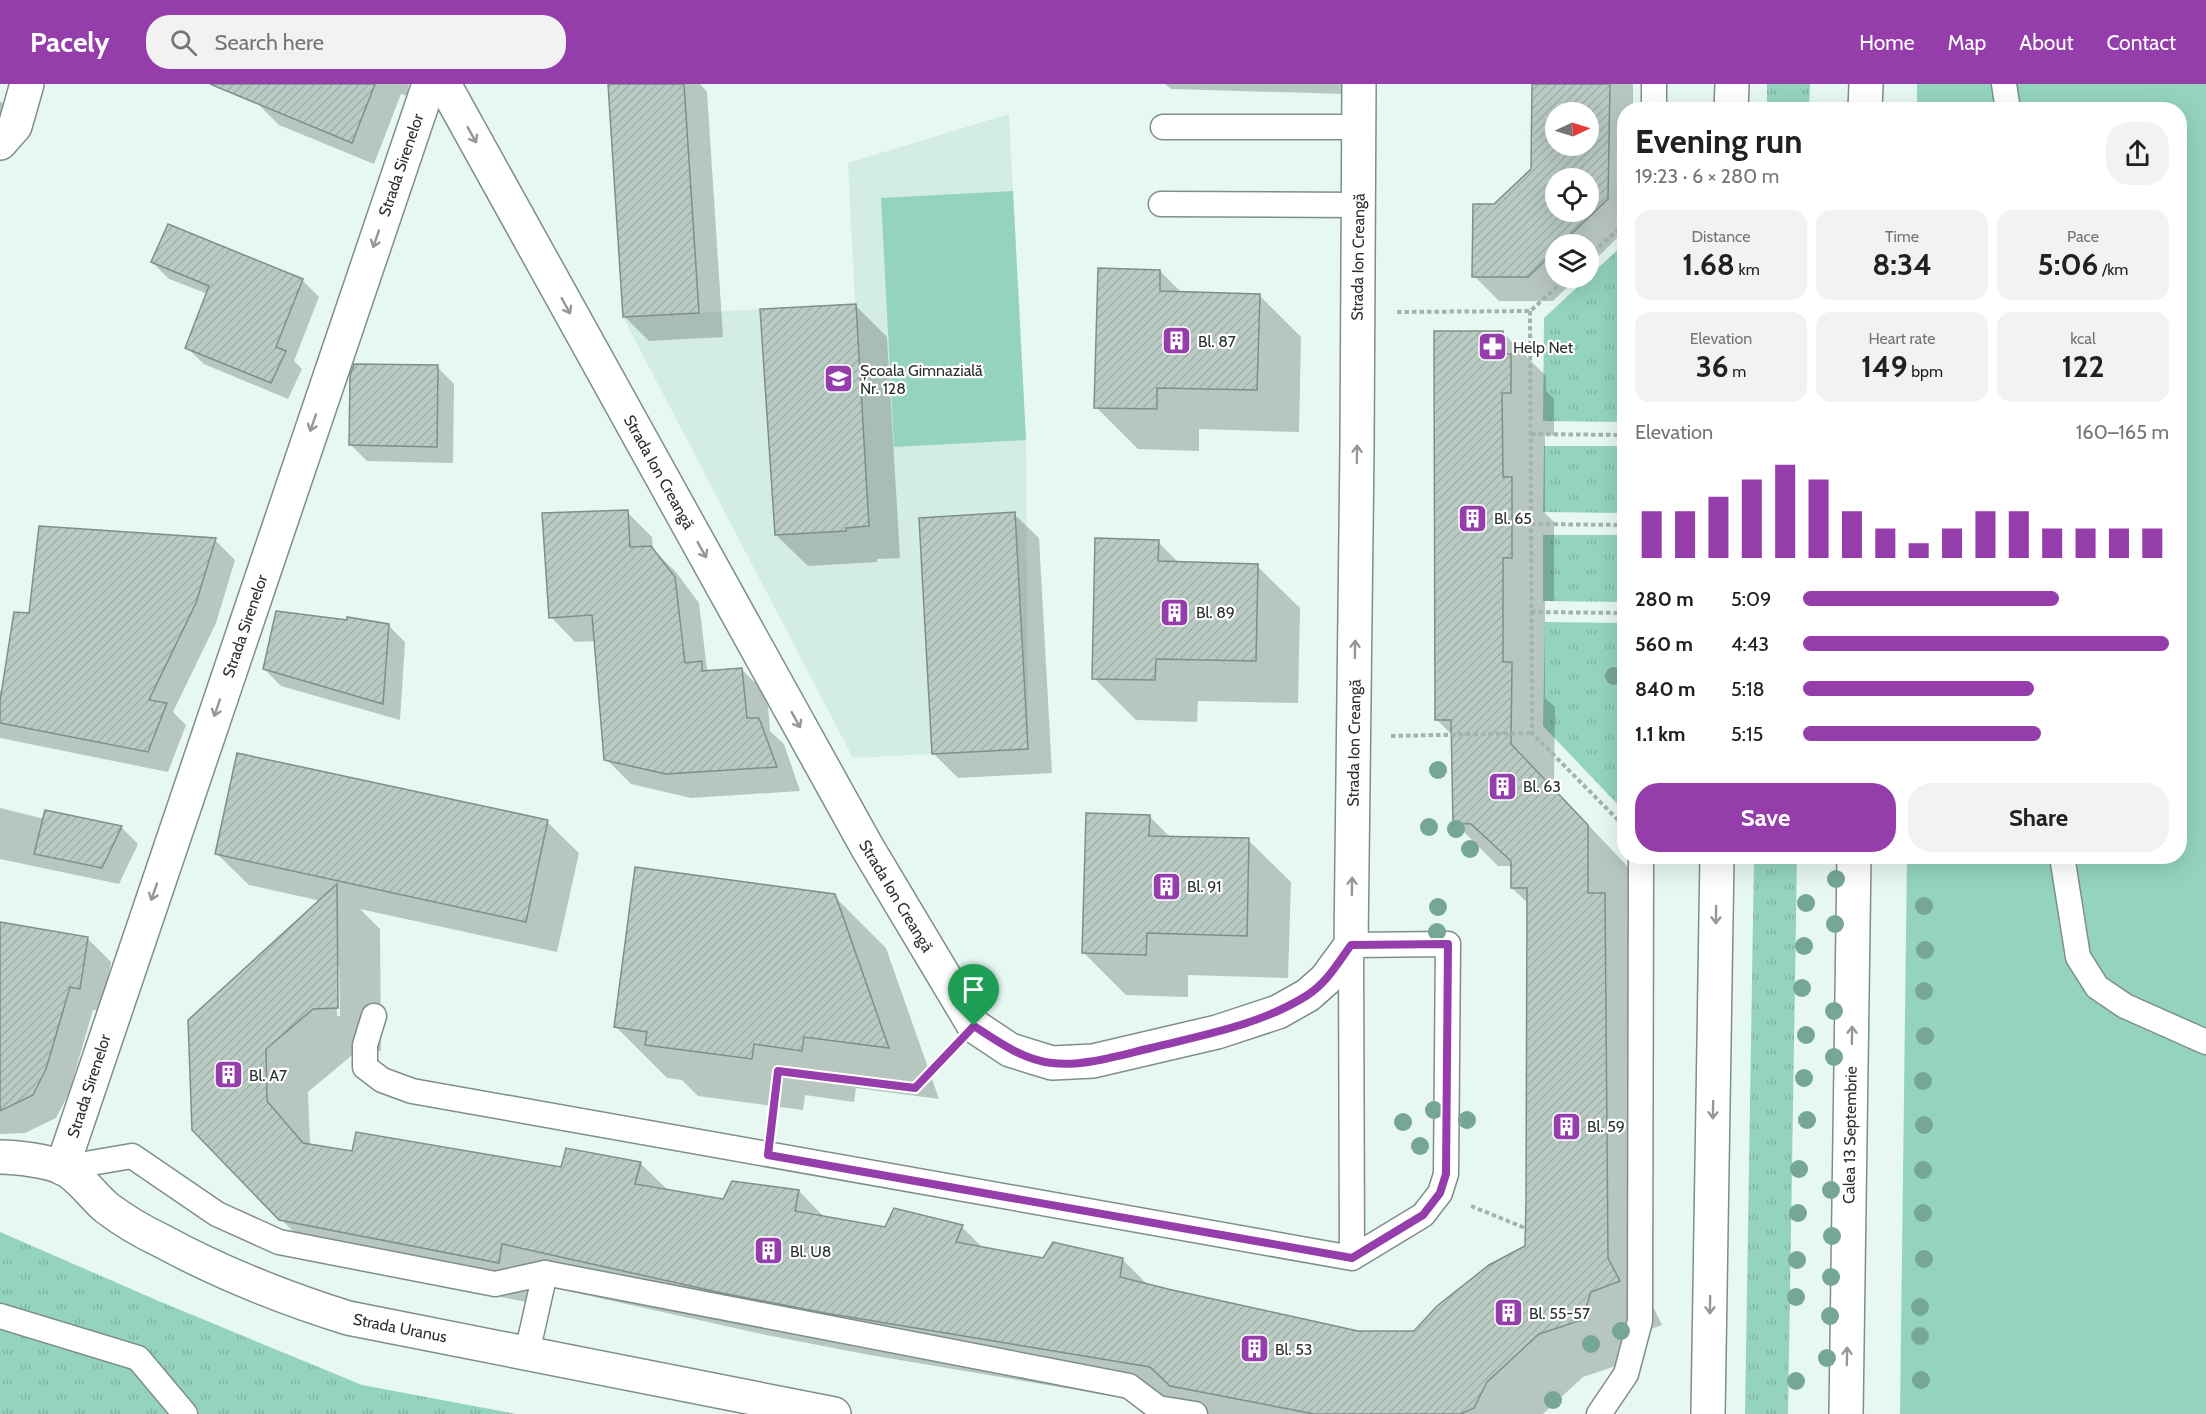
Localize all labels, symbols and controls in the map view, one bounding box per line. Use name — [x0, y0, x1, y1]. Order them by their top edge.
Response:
search box — [146, 15, 566, 69]
text: Pacely — [30, 25, 110, 59]
icon: search — [167, 26, 200, 59]
text: Search here — [215, 29, 324, 56]
text: Home — [1859, 30, 1915, 55]
text: Map — [1948, 30, 1986, 55]
text: About — [2019, 30, 2073, 55]
text: Contact — [2106, 30, 2176, 55]
north arrow — [1545, 102, 1599, 156]
map controls — [1545, 102, 1599, 288]
street label: Strada Sirenelor — [374, 110, 428, 219]
text: Evening run — [1635, 121, 1802, 161]
button: share — [2106, 122, 2169, 185]
one-way arrow — [466, 126, 478, 143]
text: 19:23 · 6 × 280 m — [1635, 164, 1779, 188]
button: locate — [1545, 168, 1599, 222]
street label: Strada Ion Creangă — [1347, 193, 1369, 321]
text: Distance — [1692, 227, 1750, 246]
text: Time — [1885, 227, 1919, 246]
text: Pace — [2067, 227, 2099, 246]
one-way arrow — [370, 229, 381, 248]
button: layers — [1545, 234, 1599, 288]
text: 1.68 — [1682, 246, 1735, 283]
text: 8:34 — [1872, 246, 1932, 283]
text: 5:06 — [2038, 246, 2098, 283]
text: km — [1735, 260, 1760, 279]
text: /km — [2098, 260, 2128, 279]
one-way arrow — [561, 297, 573, 314]
building icon: Bl. 87 — [1161, 325, 1193, 357]
text: Elevation — [1690, 329, 1752, 348]
text: Heart rate — [1869, 329, 1935, 348]
text: kcal — [2070, 329, 2096, 348]
pharmacy icon: Help Net — [1476, 331, 1508, 363]
place label: Bl. 87 — [1198, 332, 1236, 351]
place label: Help Net — [1513, 338, 1574, 357]
text: 36 — [1696, 348, 1729, 385]
text: 149 — [1861, 348, 1908, 385]
text: 122 — [2062, 348, 2104, 385]
place label: Școala Gimnazială Nr. 128 — [860, 361, 983, 398]
text: m — [1729, 362, 1746, 381]
text: bpm — [1908, 362, 1943, 381]
school or university icon: Școala Gimnazială Nr. 128 — [823, 363, 855, 395]
street label: Strada Ion Creangă — [620, 412, 698, 533]
one-way arrow — [307, 414, 318, 432]
text: Elevation — [1635, 420, 1713, 444]
text: 160–165 m — [2076, 420, 2169, 444]
one-way arrow — [1351, 445, 1363, 465]
building icon: Bl. 65 — [1457, 502, 1489, 534]
place label: Bl. 65 — [1494, 509, 1532, 528]
one-way arrow — [697, 540, 708, 558]
street label: Strada Sirenelor — [218, 571, 272, 680]
text: 280 m — [1635, 587, 1694, 611]
text: 5:09 — [1731, 587, 1771, 611]
building icon: Bl. 89 — [1159, 596, 1191, 628]
place label: Bl. 89 — [1196, 603, 1235, 622]
text: 560 m — [1635, 632, 1693, 656]
text: 4:43 — [1731, 632, 1769, 656]
one-way arrow — [1349, 640, 1361, 660]
text: 840 m — [1635, 677, 1696, 701]
text: 5:18 — [1731, 677, 1765, 701]
street label: Strada Ion Creangă — [1343, 679, 1365, 807]
one-way arrow — [211, 698, 222, 717]
one-way arrow — [790, 711, 802, 728]
text: 1.1 km — [1635, 722, 1685, 746]
text: 5:15 — [1731, 722, 1763, 746]
building icon: Bl. 63 — [1486, 770, 1518, 802]
place label: Bl. 63 — [1523, 777, 1561, 796]
button: Save — [1635, 783, 1896, 852]
button: Share — [1908, 783, 2169, 852]
street label: Strada Ion Creangă — [855, 836, 937, 956]
building icon: Bl. 91 — [1150, 870, 1182, 902]
place label: Bl. 91 — [1187, 877, 1221, 896]
one-way arrow — [1346, 877, 1357, 897]
one-way arrow — [148, 882, 159, 901]
one-way arrow — [1710, 904, 1722, 924]
pin — [948, 964, 999, 1026]
icon: arrive — [957, 973, 990, 1006]
one-way arrow — [1846, 1025, 1858, 1045]
street label: Strada Sirenelor — [63, 1031, 115, 1140]
building icon: Bl. A7 — [212, 1059, 244, 1091]
place label: Bl. A7 — [249, 1066, 287, 1085]
street label: Calea 13 Septembrie — [1839, 1066, 1861, 1204]
one-way arrow — [1707, 1099, 1719, 1119]
building icon: Bl. 59 — [1550, 1110, 1582, 1142]
place label: Bl. 59 — [1587, 1117, 1625, 1136]
building icon: Bl. U8 — [753, 1235, 785, 1267]
place label: Bl. U8 — [790, 1242, 831, 1261]
one-way arrow — [1704, 1294, 1716, 1314]
building icon: Bl. 55-57 — [1492, 1297, 1524, 1329]
place label: Bl. 55-57 — [1529, 1304, 1590, 1323]
street label: Strada Uranus — [351, 1310, 449, 1346]
building icon: Bl. 53 — [1238, 1333, 1270, 1365]
place label: Bl. 53 — [1275, 1340, 1312, 1359]
one-way arrow — [1841, 1346, 1853, 1366]

